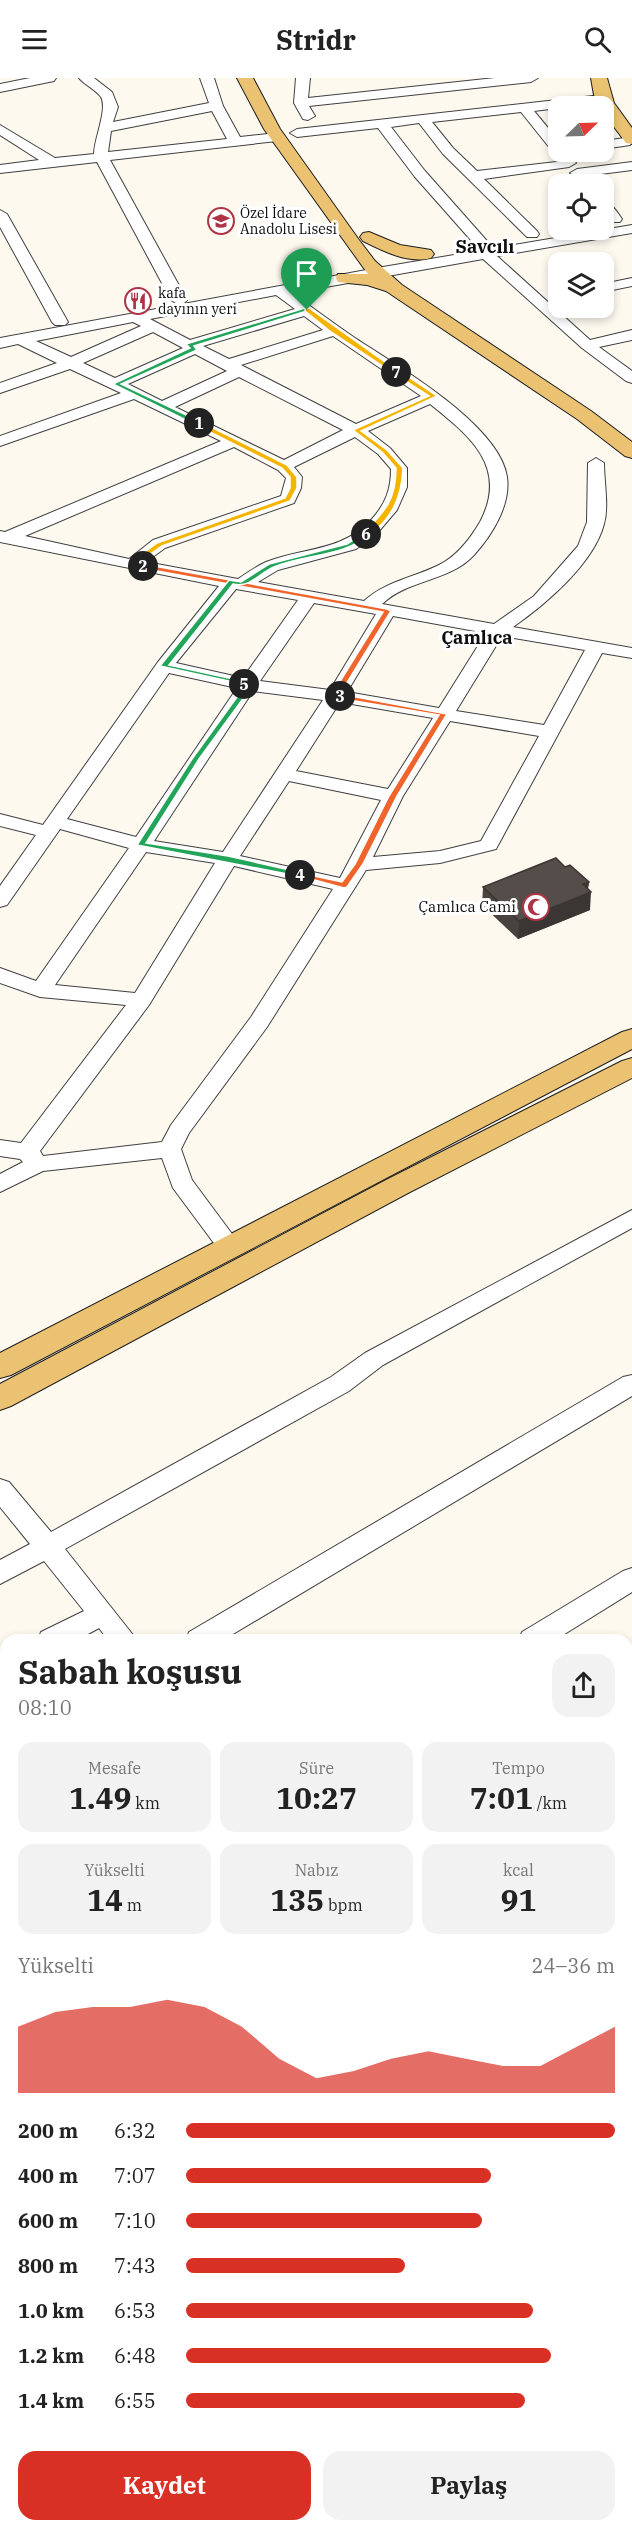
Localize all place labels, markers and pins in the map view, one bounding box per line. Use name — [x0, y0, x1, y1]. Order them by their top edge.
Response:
place label: Özel İdare Anadolu Lisesi — [240, 204, 337, 238]
school or university icon: Özel İdare Anadolu Lisesi — [206, 206, 236, 236]
pin — [281, 248, 332, 310]
place label: kafa dayının yeri — [158, 284, 237, 318]
restaurant icon: kafa dayının yeri — [123, 286, 153, 316]
pin: 7 — [381, 357, 411, 387]
pin: 1 — [184, 408, 214, 438]
pin: 6 — [351, 519, 381, 549]
pin: 2 — [128, 551, 158, 581]
pin: 5 — [229, 669, 259, 699]
pin: 3 — [325, 681, 355, 711]
pin: 4 — [285, 860, 315, 890]
mosque icon: Çamlıca Cami — [521, 892, 551, 922]
place label: Çamlıca Cami — [419, 897, 516, 916]

